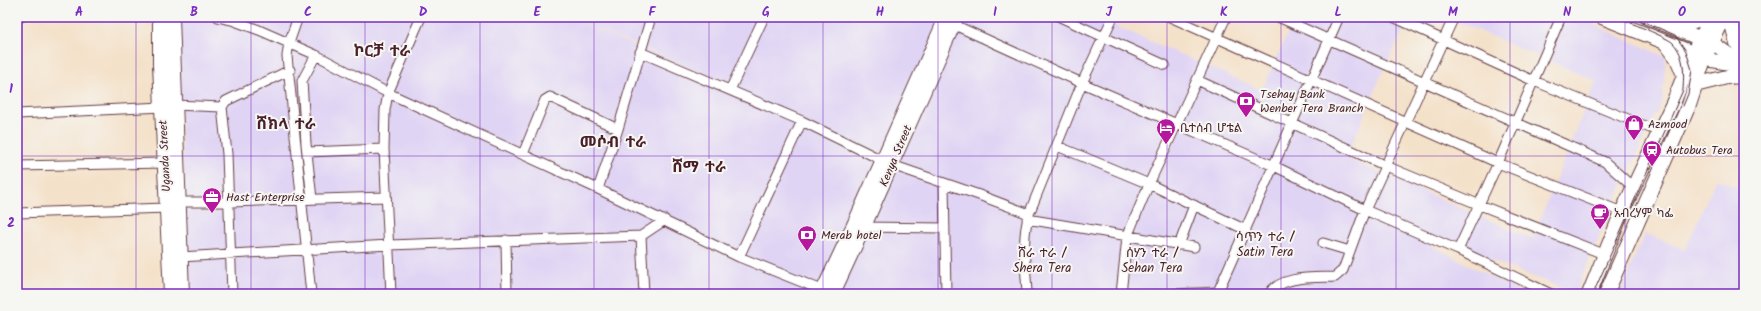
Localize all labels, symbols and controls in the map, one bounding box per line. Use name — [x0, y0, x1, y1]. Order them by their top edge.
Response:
text: A — [75, 2, 83, 23]
text: B — [190, 2, 198, 23]
text: C — [304, 2, 312, 23]
text: D — [419, 2, 428, 23]
text: E — [533, 2, 541, 23]
text: F — [648, 2, 656, 23]
text: G — [762, 2, 770, 23]
text: H — [876, 2, 885, 23]
text: I — [993, 2, 997, 23]
text: J — [1106, 2, 1113, 23]
text: K — [1220, 2, 1228, 23]
text: L — [1334, 2, 1342, 23]
text: M — [1448, 2, 1458, 23]
text: N — [1563, 2, 1572, 23]
text: O — [1678, 2, 1686, 23]
district label: ኮርቻ ተራ — [354, 39, 411, 64]
text: 1 — [9, 79, 13, 100]
place label: Tsehay Bank Wenber Tera Branch — [1260, 85, 1363, 118]
bank icon: Tsehay Bank Wenber Tera Branch — [1235, 90, 1257, 118]
district label: ሸክላ ተራ — [257, 112, 316, 137]
shop icon: Azmood — [1623, 113, 1645, 141]
place label: Azmood — [1648, 115, 1688, 134]
hotel icon: ቤተሰብ ሆቴል — [1155, 117, 1177, 145]
street label: Uganda Street — [154, 119, 176, 192]
place label: ቤተሰብ ሆቴል — [1180, 119, 1242, 138]
street label: Kenya Street — [874, 122, 918, 190]
district label: መሶብ ተራ — [580, 130, 646, 155]
station icon: Autobus Tera — [1641, 139, 1663, 167]
place label: Autobus Tera — [1666, 141, 1733, 160]
district label: ሸማ ተራ — [672, 155, 726, 180]
office icon: Hast Enterprise — [201, 186, 223, 214]
place label: Hast Enterprise — [226, 188, 305, 207]
cafe icon: አብረሃም ካፌ — [1589, 202, 1611, 230]
place label: አብረሃም ካፌ — [1614, 204, 1674, 223]
text: 2 — [7, 213, 15, 234]
bank icon: Merab hotel — [796, 224, 818, 252]
place label: Merab hotel — [821, 226, 881, 245]
district label: ሳጥን ተራ / Satin Tera — [1236, 227, 1296, 263]
district label: ሸራ ተራ / Shera Tera — [1013, 243, 1071, 279]
district label: ሰሃን ተራ / Sehan Tera — [1121, 243, 1183, 279]

